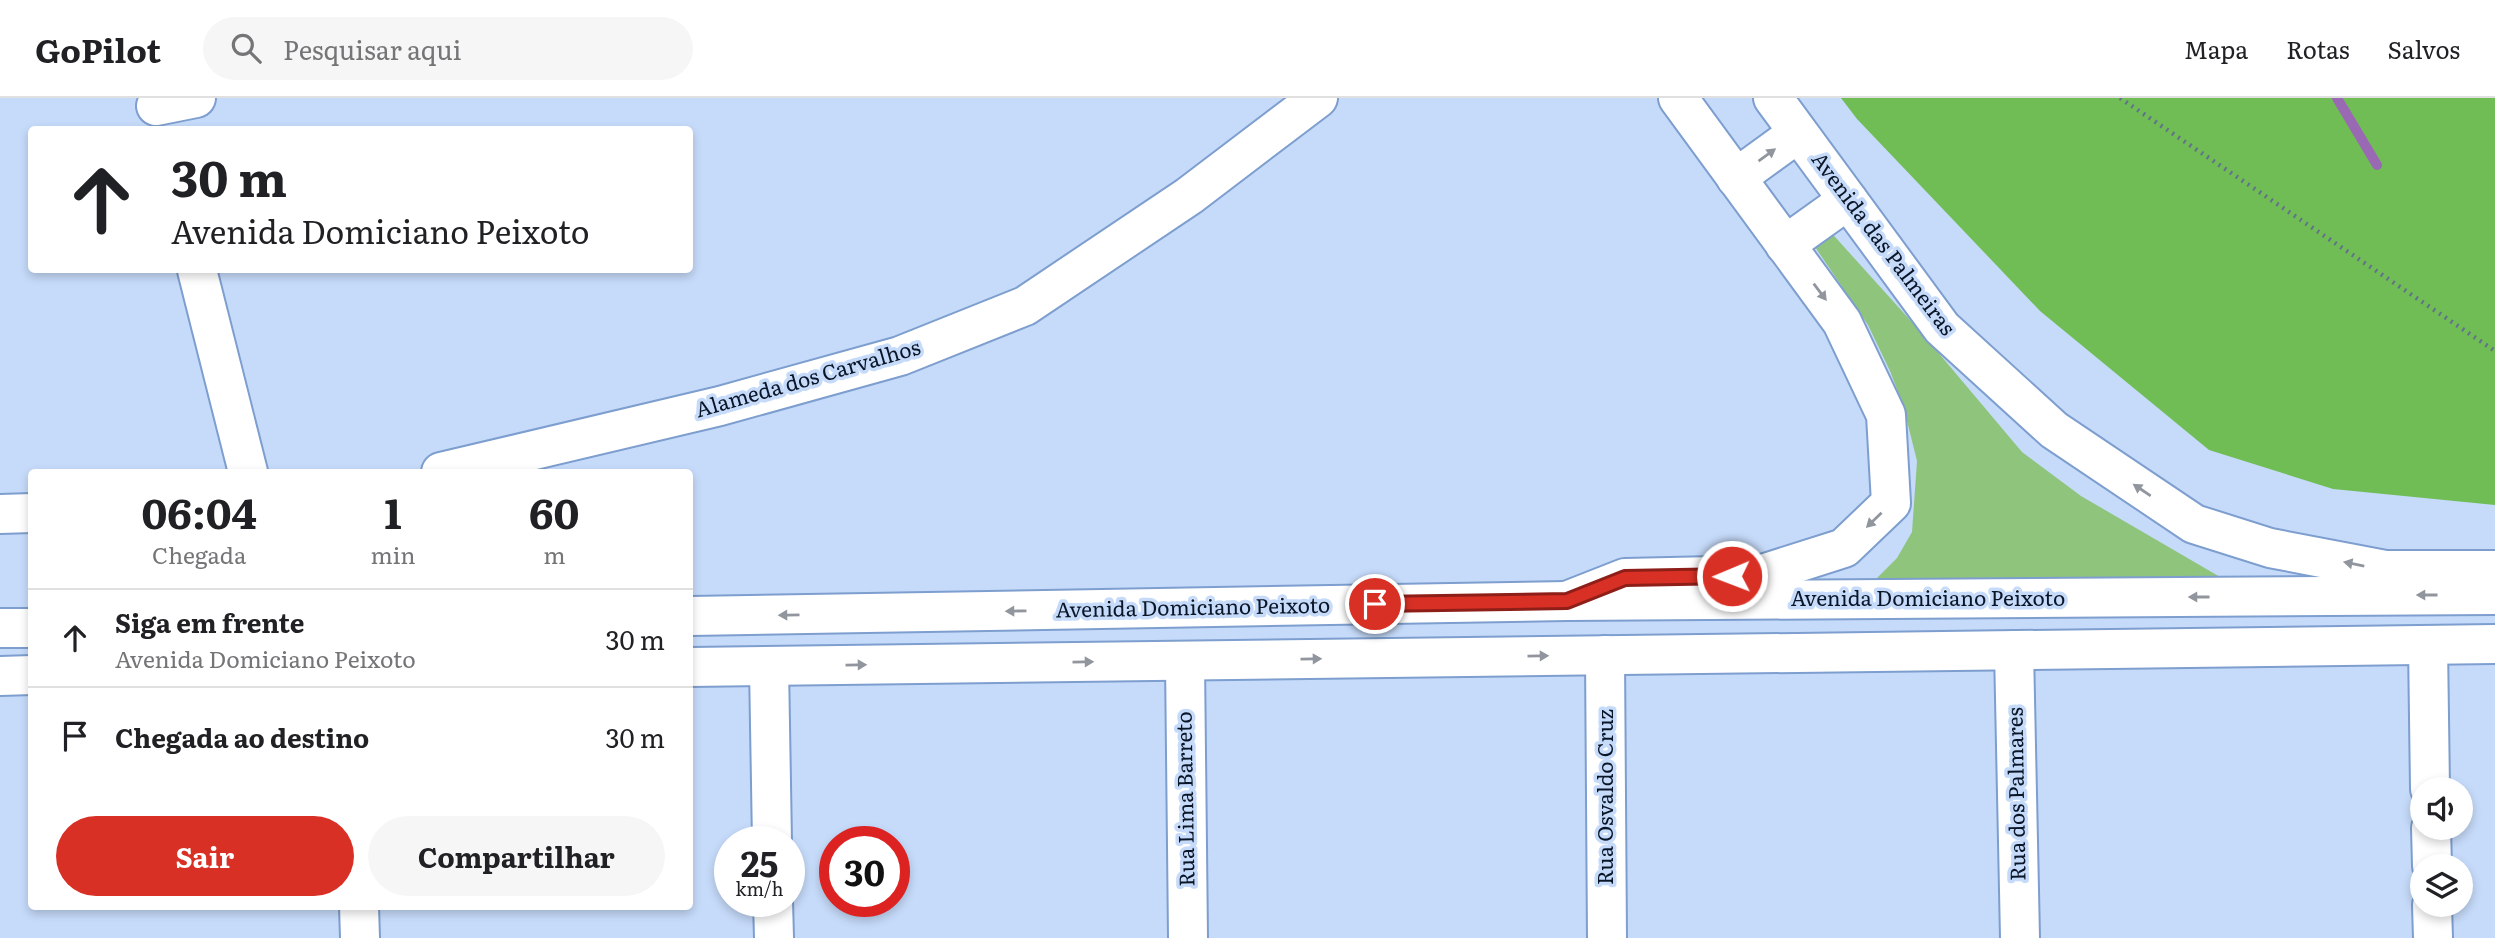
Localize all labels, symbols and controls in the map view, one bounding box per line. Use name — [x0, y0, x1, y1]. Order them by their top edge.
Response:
search box — [203, 17, 693, 80]
text: GoPilot — [35, 24, 161, 73]
icon: search — [227, 29, 265, 67]
text: Pesquisar aqui — [283, 29, 461, 68]
text: Mapa — [2184, 31, 2248, 66]
text: Rotas — [2286, 31, 2350, 66]
text: Salvos — [2388, 31, 2460, 66]
text: 30 m — [171, 139, 287, 212]
street label: Avenida das Palmeiras — [1806, 144, 1964, 341]
one-way arrow — [1758, 149, 1776, 163]
icon: ahead — [56, 154, 147, 245]
text: Avenida Domiciano Peixoto — [171, 206, 589, 254]
one-way arrow — [1813, 283, 1827, 301]
street label: Alameda dos Carvalhos — [691, 330, 923, 424]
text: 06:04 — [141, 480, 257, 542]
text: 1 — [384, 480, 402, 542]
text: 60 — [529, 480, 579, 542]
one-way arrow — [2132, 483, 2152, 496]
one-way arrow — [1865, 511, 1882, 528]
text: Chegada — [152, 537, 246, 571]
text: min — [370, 537, 416, 571]
text: m — [543, 537, 565, 571]
position arrow — [1695, 539, 1769, 613]
one-way arrow — [2343, 558, 2365, 569]
pin — [1345, 574, 1405, 634]
street label: Avenida Domiciano Peixoto — [1791, 581, 2065, 612]
icon: arrive — [1356, 585, 1394, 623]
street label: Avenida Domiciano Peixoto — [1055, 588, 1331, 623]
one-way arrow — [2416, 589, 2438, 601]
one-way arrow — [2188, 591, 2210, 603]
text: Siga em frente — [115, 602, 304, 641]
one-way arrow — [1005, 605, 1027, 616]
one-way arrow — [778, 609, 800, 620]
icon: ahead — [56, 619, 94, 657]
text: 30 m — [605, 619, 665, 658]
text: Avenida Domiciano Peixoto — [115, 641, 416, 675]
one-way arrow — [1527, 650, 1549, 662]
one-way arrow — [1300, 653, 1322, 665]
one-way arrow — [1072, 656, 1094, 668]
one-way arrow — [845, 659, 867, 671]
street label: Rua dos Palmares — [1997, 707, 2032, 881]
street label: Rua Osvaldo Cruz — [1588, 709, 1619, 885]
street label: Rua Lima Barreto — [1166, 711, 1201, 887]
icon: arrive — [56, 717, 94, 755]
text: Chegada ao destino — [115, 717, 369, 756]
text: 30 m — [605, 717, 665, 756]
map controls — [2410, 777, 2473, 917]
button: sound — [2410, 777, 2473, 840]
button: Sair — [56, 816, 354, 896]
button: Compartilhar — [368, 816, 665, 896]
speed limit sign: 30 — [819, 826, 910, 917]
text: 25 — [741, 836, 778, 888]
button: layers — [2410, 854, 2473, 917]
text: km/h — [736, 875, 783, 902]

